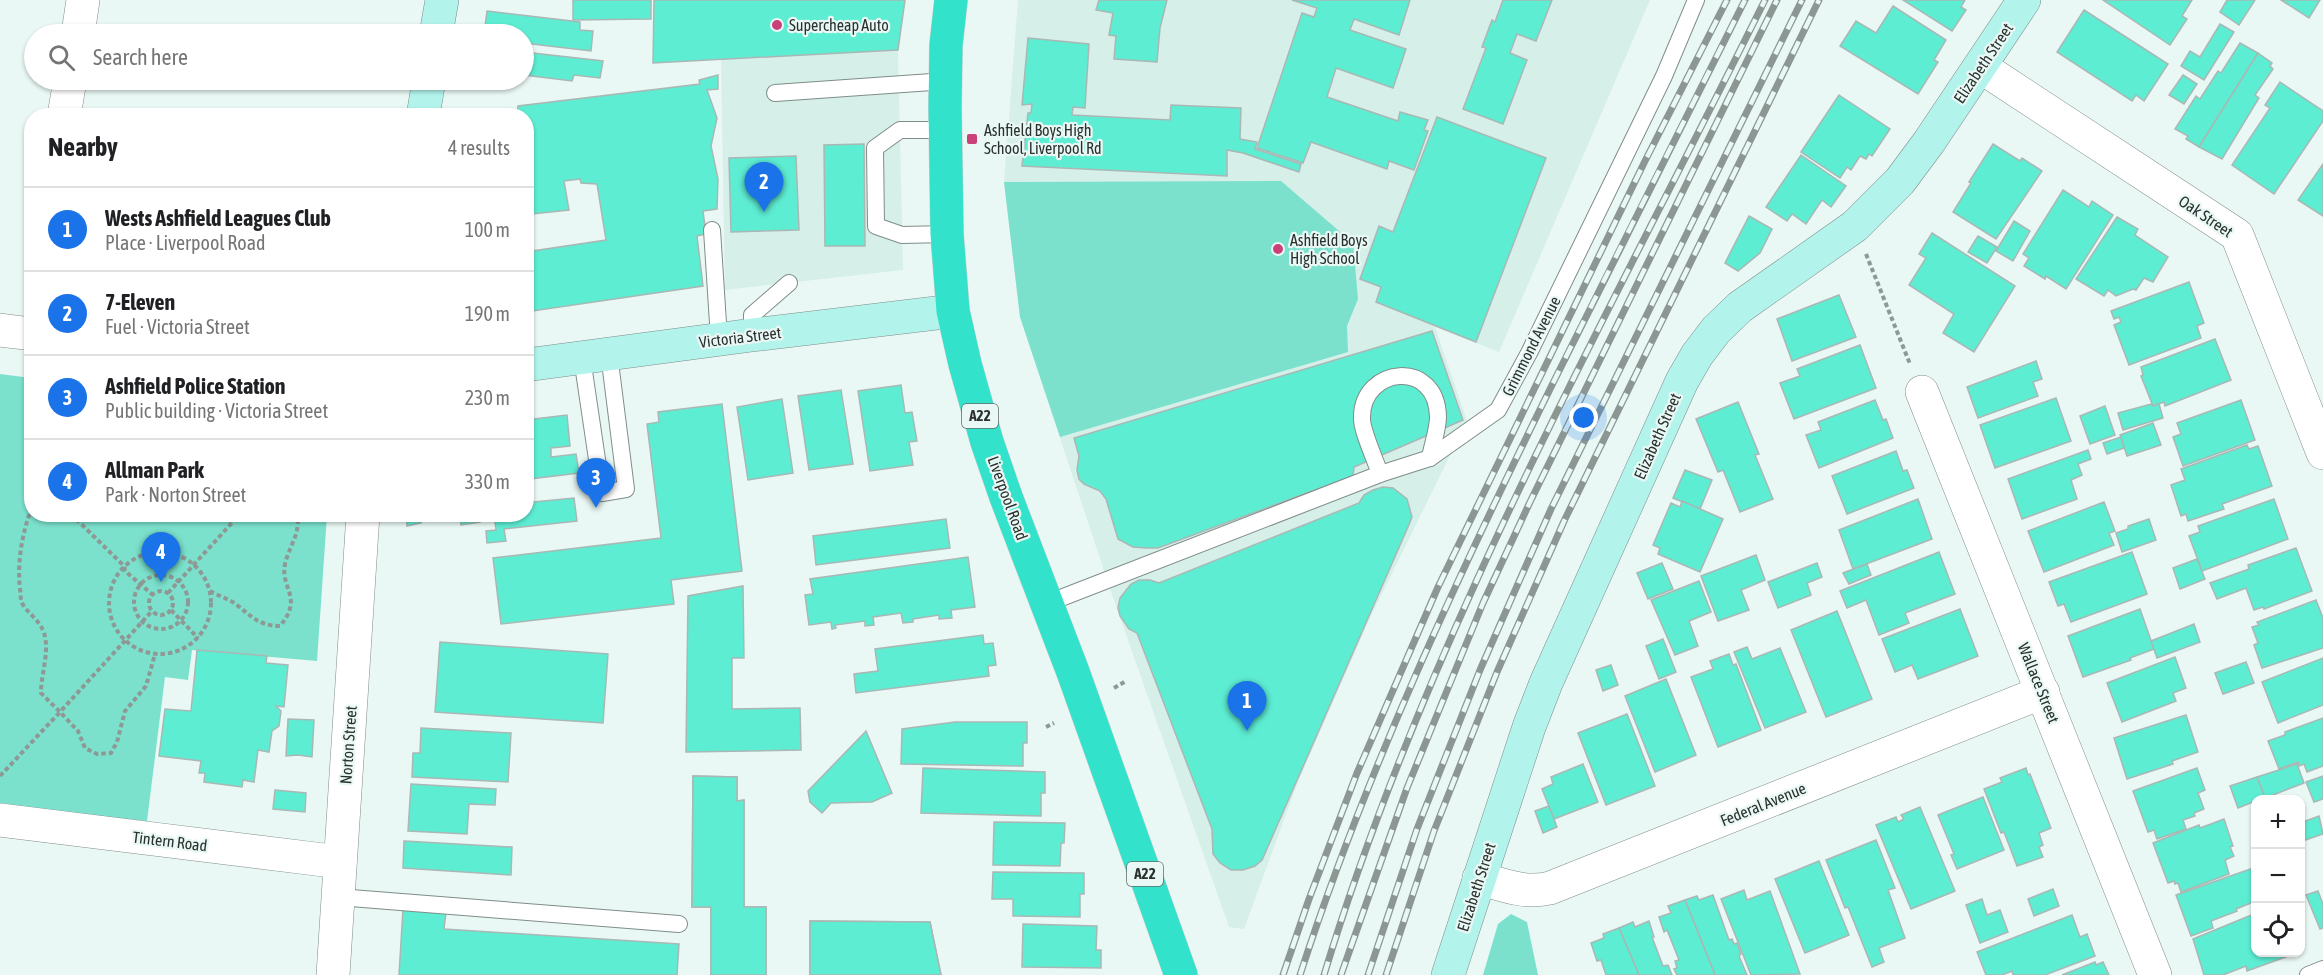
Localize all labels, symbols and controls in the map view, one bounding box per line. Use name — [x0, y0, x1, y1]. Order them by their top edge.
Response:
place label: Supercheap Auto — [789, 16, 889, 35]
marker: Supercheap Auto — [770, 18, 784, 32]
street label: Elizabeth Street — [1950, 19, 2017, 106]
search box — [24, 24, 534, 90]
icon: search — [45, 41, 78, 74]
text: Search here — [93, 44, 188, 70]
place label: Ashfield Boys High School, Liverpool Rd — [984, 121, 1102, 158]
text: Nearby — [48, 132, 118, 162]
marker: Ashfield Boys High School, Liverpool Rd — [965, 132, 979, 146]
text: 4 results — [448, 136, 510, 159]
pin: 2 — [744, 162, 783, 212]
street label: Oak Street — [2176, 191, 2237, 241]
text: Wests Ashfield Leagues Club — [105, 205, 331, 231]
text: 1 — [63, 218, 72, 241]
text: 100 m — [465, 218, 510, 241]
text: Place · Liverpool Road — [105, 231, 266, 254]
place label: Ashfield Boys High School — [1290, 231, 1368, 268]
marker: Ashfield Boys High School — [1271, 242, 1285, 256]
text: 7-Eleven — [105, 289, 175, 315]
street label: Grimmond Avenue — [1498, 293, 1564, 399]
text: 2 — [63, 302, 72, 325]
text: 190 m — [465, 302, 510, 325]
text: Fuel · Victoria Street — [105, 315, 250, 338]
street label: Victoria Street — [698, 323, 782, 351]
text: Ashfield Police Station — [105, 373, 286, 399]
text: 3 — [63, 386, 72, 409]
text: 230 m — [465, 386, 510, 409]
street label: Elizabeth Street — [1630, 390, 1684, 482]
text: Public building · Victoria Street — [105, 399, 328, 422]
your location — [1569, 403, 1598, 432]
road number: A22 — [962, 404, 998, 428]
street label: Liverpool Road — [984, 454, 1031, 543]
text: Allman Park — [105, 457, 204, 483]
pin: 3 — [576, 458, 616, 508]
text: 4 — [63, 470, 72, 493]
text: 330 m — [465, 470, 510, 493]
text: Park · Norton Street — [105, 483, 246, 506]
pin: 4 — [142, 532, 180, 582]
street label: Wallace Street — [2015, 640, 2063, 726]
pin: 1 — [1228, 682, 1266, 731]
street label: Norton Street — [336, 705, 360, 785]
street label: Federal Avenue — [1718, 779, 1808, 829]
map controls — [2251, 795, 2305, 957]
button: + — [2251, 795, 2305, 849]
street label: Tintern Road — [132, 827, 208, 855]
street label: Elizabeth Street — [1453, 840, 1499, 934]
button: − — [2251, 849, 2305, 903]
road number: A22 — [1127, 862, 1163, 886]
button: locate — [2251, 903, 2305, 957]

